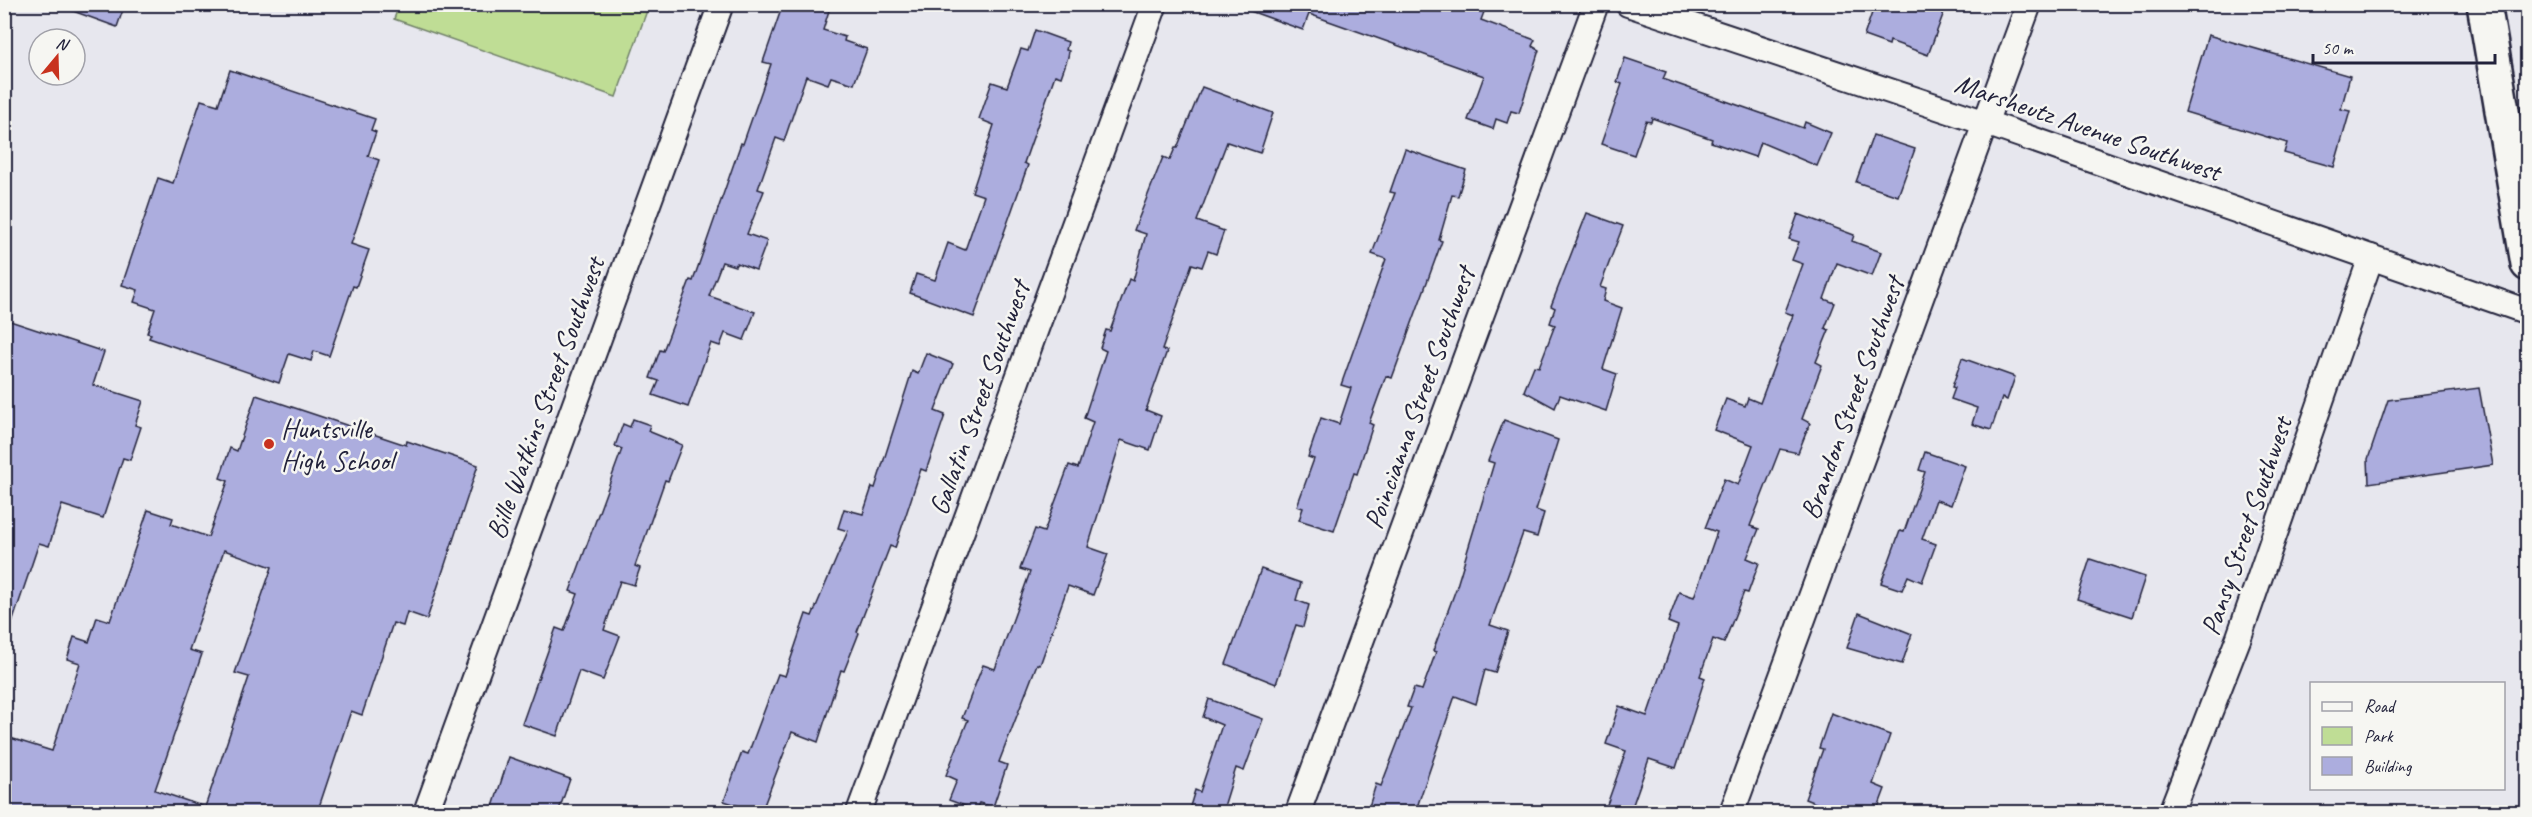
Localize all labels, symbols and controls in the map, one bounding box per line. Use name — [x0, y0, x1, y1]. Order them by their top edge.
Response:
north arrow — [27, 27, 87, 87]
scale bar — [2313, 27, 2494, 65]
text: N — [54, 33, 72, 56]
text: 50 m — [2322, 37, 2355, 59]
street label: Marsheutz Avenue Southwest — [1951, 65, 2228, 190]
street label: Bille Watkins Street Southwest — [478, 250, 613, 544]
street label: Poincianna Street Southwest — [1355, 259, 1484, 534]
street label: Brandon Street Southwest — [1792, 269, 1913, 524]
street label: Gallatin Street Southwest — [921, 273, 1039, 520]
street label: Pansy Street Southwest — [2192, 410, 2301, 639]
place label: Huntsville High School — [281, 411, 399, 478]
marker: Huntsville High School — [262, 437, 276, 451]
legend — [2310, 682, 2505, 790]
text: Road — [2364, 695, 2397, 717]
text: Park — [2364, 725, 2394, 747]
text: Building — [2364, 755, 2413, 777]

